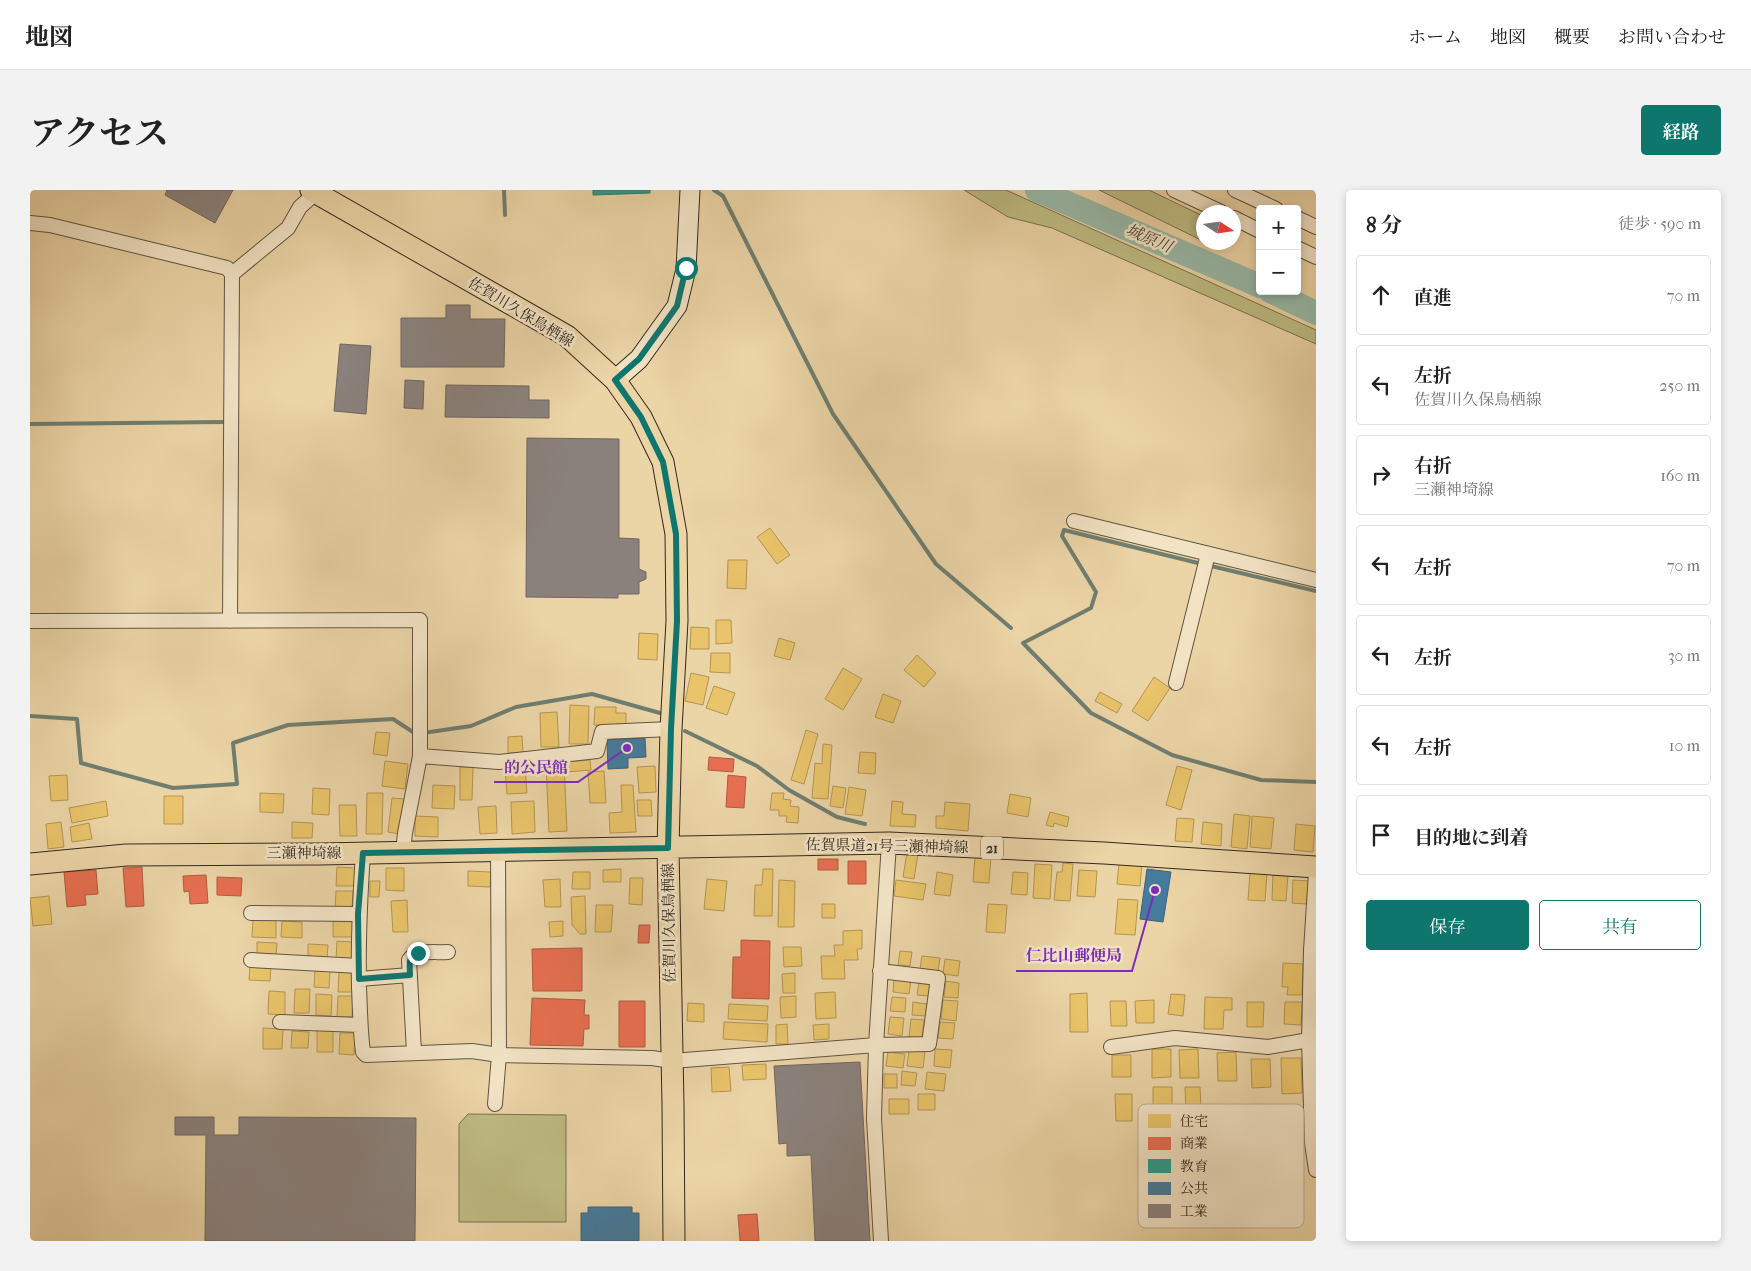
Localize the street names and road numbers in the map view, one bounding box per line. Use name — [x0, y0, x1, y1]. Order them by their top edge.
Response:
street label: 佐賀川久保鳥栖線 — [465, 273, 577, 351]
street label: 佐賀県道21号三瀬神埼線 — [805, 836, 969, 856]
road number: 21 — [981, 836, 1003, 860]
street label: 三瀬神埼線 — [266, 844, 342, 862]
street label: 佐賀川久保鳥栖線 — [659, 863, 679, 983]

